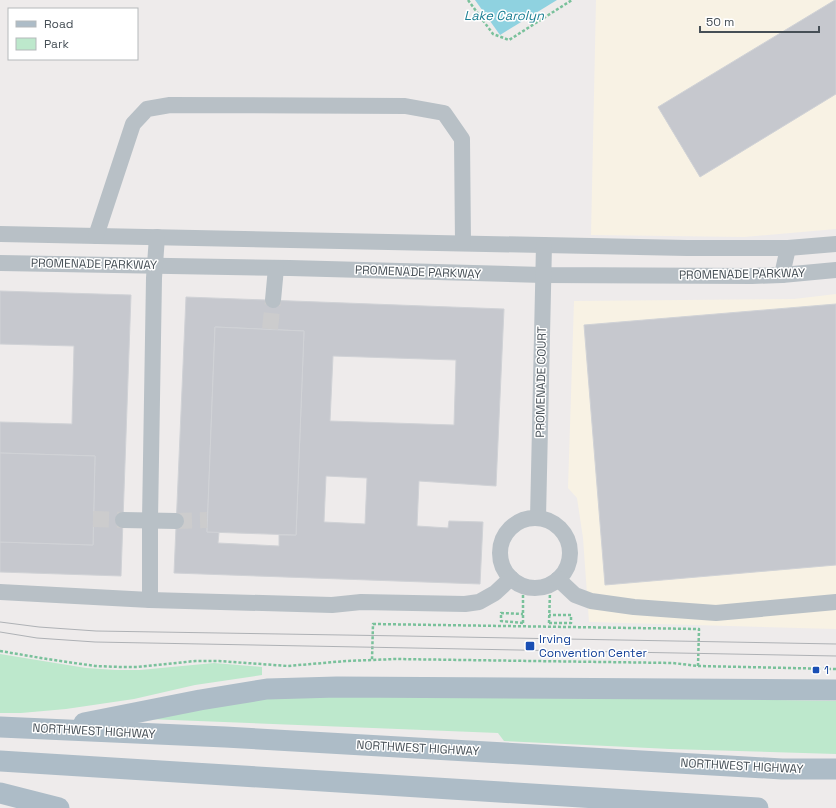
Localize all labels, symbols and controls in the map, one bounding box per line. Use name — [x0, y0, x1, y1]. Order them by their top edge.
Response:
water label: Lake Carolyn — [464, 7, 545, 24]
legend — [8, 8, 138, 60]
scale bar — [700, 8, 819, 34]
text: 50 m — [706, 14, 734, 30]
text: Road — [44, 16, 73, 32]
text: Park — [44, 36, 69, 52]
street label: PROMENADE PARKWAY — [31, 255, 158, 273]
street label: PROMENADE PARKWAY — [355, 262, 482, 282]
street label: PROMENADE PARKWAY — [679, 265, 806, 283]
street label: PROMENADE COURT — [532, 326, 550, 438]
place label: Irving Convention Center — [539, 631, 648, 661]
marker: Irving Convention Center — [524, 640, 536, 652]
place label: 1 — [824, 662, 829, 678]
marker: 1 — [811, 665, 821, 675]
street label: NORTHWEST HIGHWAY — [32, 720, 157, 742]
street label: NORTHWEST HIGHWAY — [356, 737, 481, 759]
street label: NORTHWEST HIGHWAY — [680, 755, 805, 777]

